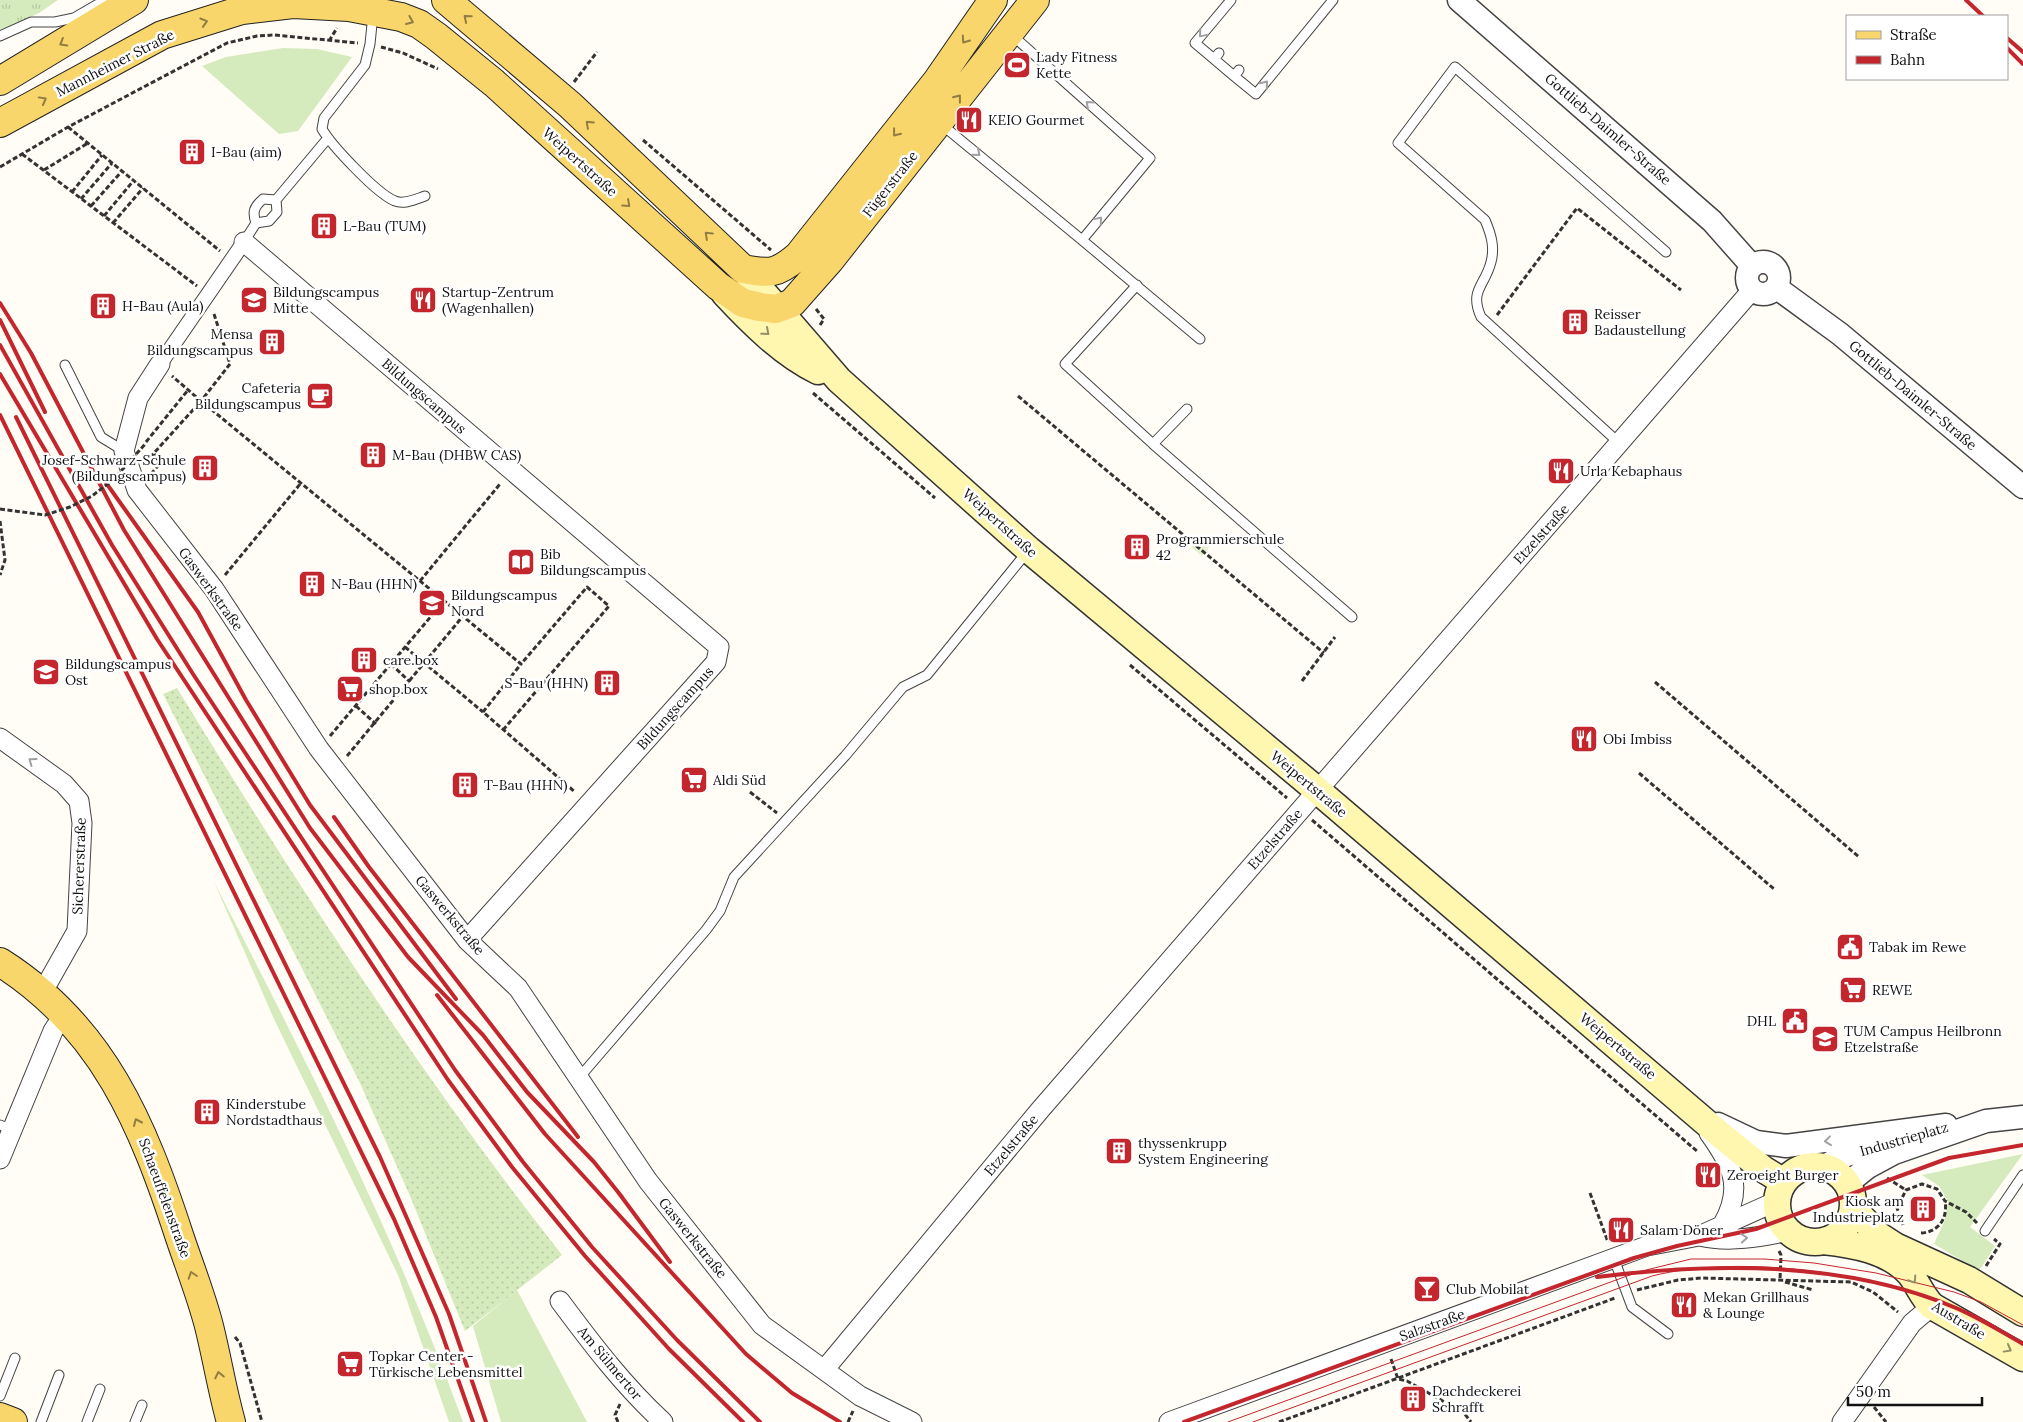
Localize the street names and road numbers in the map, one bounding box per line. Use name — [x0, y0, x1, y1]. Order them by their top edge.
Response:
street label: Mannheimer Straße — [53, 25, 178, 101]
street label: Gottlieb-Daimler-Straße — [1541, 69, 1675, 189]
street label: Weipertstraße — [539, 124, 621, 201]
street label: Fügerstraße — [858, 147, 922, 221]
street label: Gottlieb-Daimler-Straße — [1845, 336, 1981, 454]
street label: Bildungscampus — [378, 354, 470, 438]
street label: Weipertstraße — [959, 485, 1041, 562]
street label: Etzelstraße — [1509, 500, 1573, 568]
street label: Gaswerkstraße — [175, 544, 248, 635]
street label: Bildungscampus — [633, 663, 717, 753]
street label: Weipertstraße — [1267, 747, 1351, 822]
street label: Etzelstraße — [1244, 805, 1307, 873]
street label: Sichererstraße — [68, 817, 90, 915]
street label: Gaswerkstraße — [411, 871, 489, 959]
street label: Weipertstraße — [1576, 1009, 1660, 1084]
street label: Etzelstraße — [980, 1110, 1042, 1179]
street label: Industrieplatz — [1858, 1118, 1950, 1160]
street label: Schaeuffelenstraße — [135, 1136, 195, 1261]
street label: Gaswerkstraße — [655, 1194, 731, 1282]
street label: Austraße — [1928, 1296, 1989, 1343]
street label: Salzstraße — [1397, 1305, 1468, 1345]
street label: Am Sülmertor — [573, 1322, 646, 1404]

